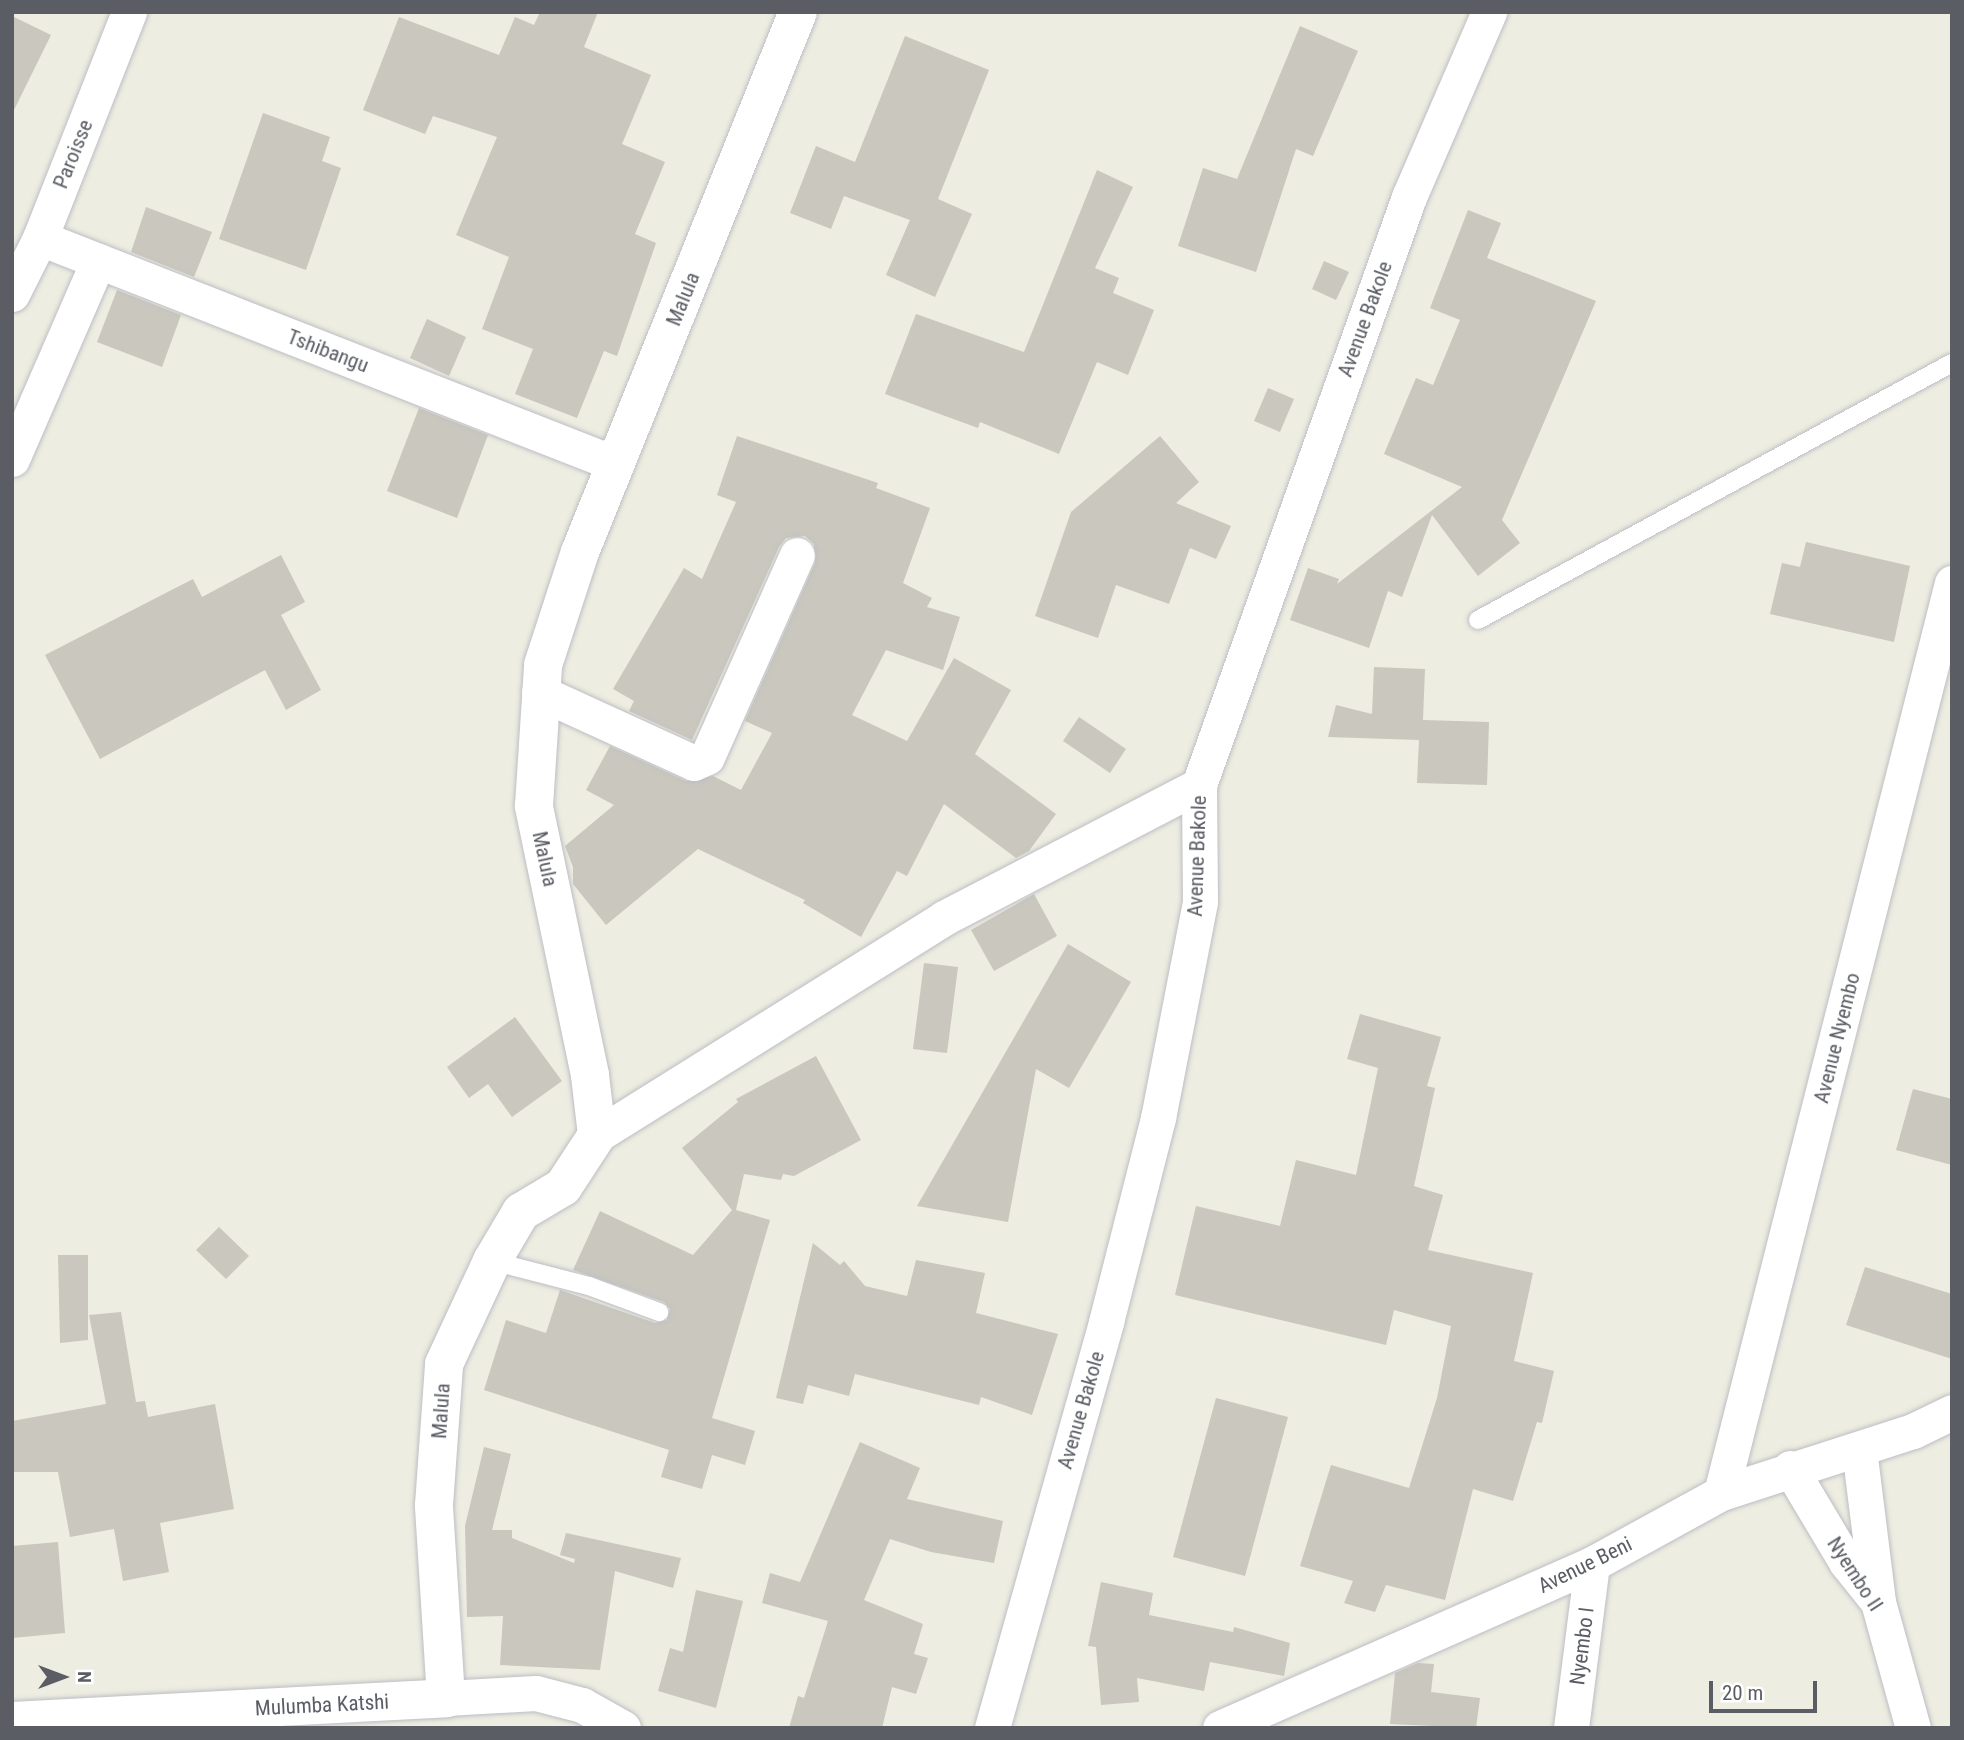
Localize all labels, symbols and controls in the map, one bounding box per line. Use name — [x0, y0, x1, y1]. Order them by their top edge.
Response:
street label: Paroisse — [48, 116, 98, 192]
street label: Avenue Bakole — [1332, 258, 1398, 380]
street label: Malula — [661, 268, 705, 330]
street label: Tshibangu — [284, 324, 372, 378]
street label: Avenue Bakole — [1182, 795, 1212, 917]
street label: Malula — [527, 829, 563, 889]
street label: Avenue Nyembo — [1809, 970, 1865, 1106]
street label: Avenue Bakole — [1052, 1348, 1110, 1472]
street label: Malula — [426, 1382, 456, 1440]
street label: Avenue Beni — [1534, 1531, 1636, 1599]
street label: Nyembo II — [1822, 1532, 1888, 1616]
street label: Nyembo I — [1565, 1606, 1599, 1686]
north arrow — [28, 1642, 98, 1712]
scale bar — [1712, 1666, 1820, 1710]
text: N — [73, 1671, 96, 1683]
text: 20 m — [1722, 1681, 1763, 1705]
street label: Mulumba Katshi — [254, 1689, 390, 1721]

